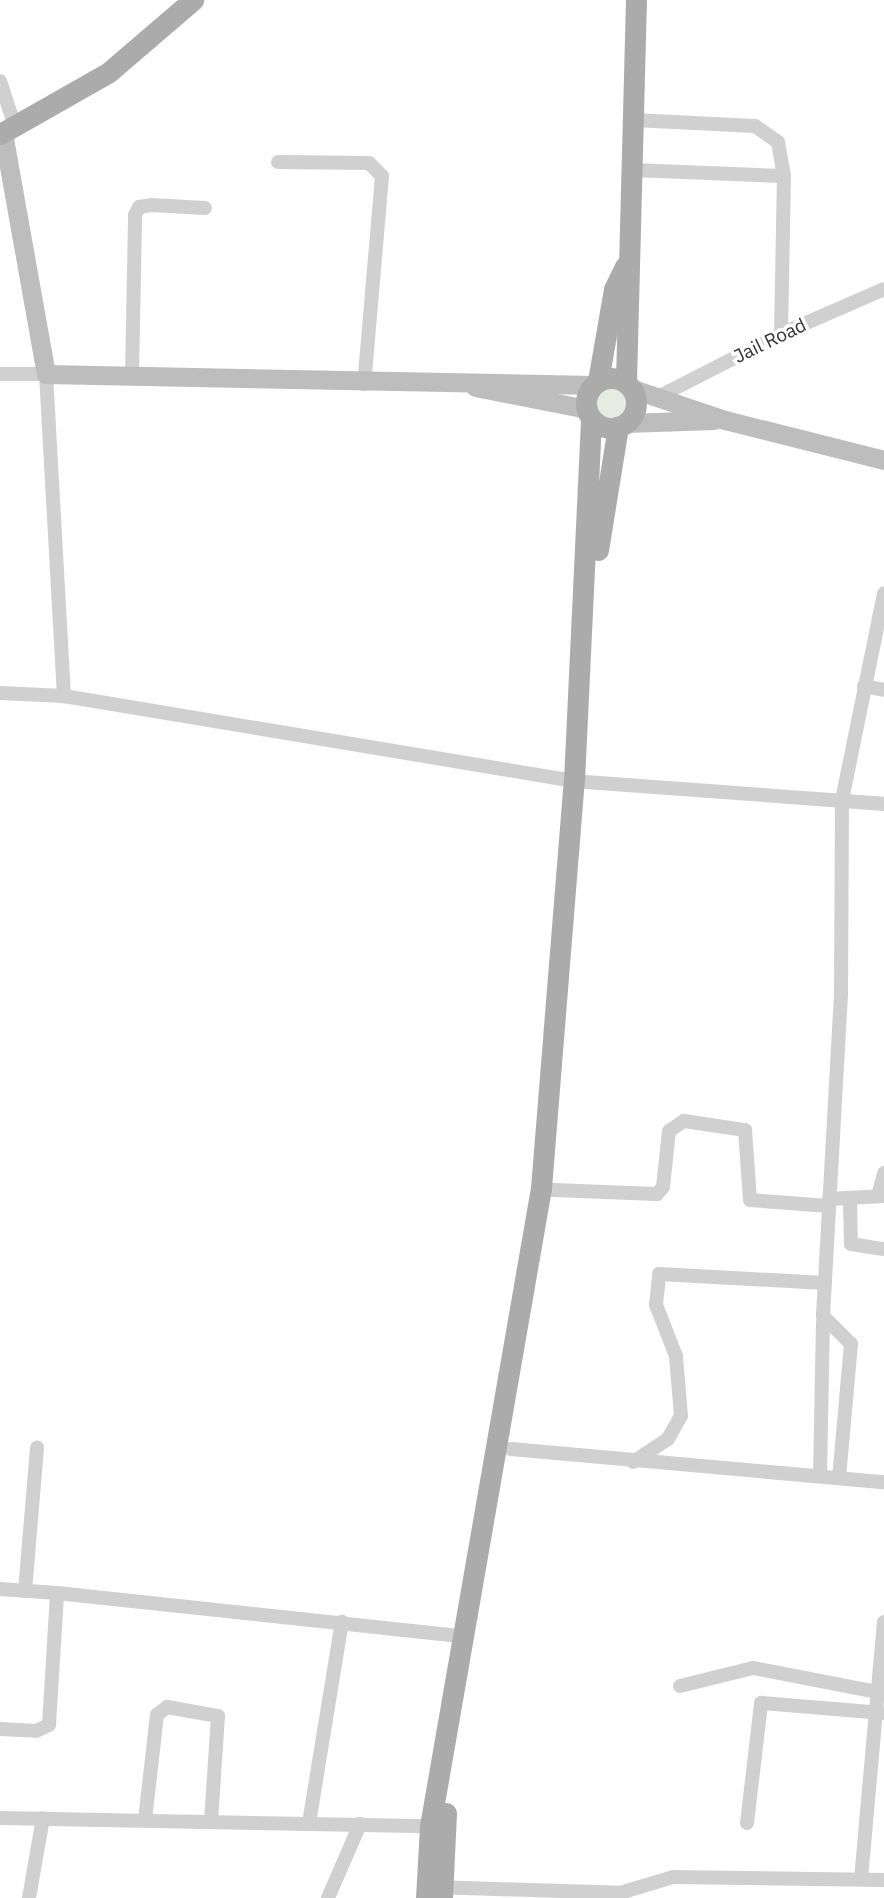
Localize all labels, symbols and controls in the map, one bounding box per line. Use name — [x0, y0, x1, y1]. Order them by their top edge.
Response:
street label: Jail Road — [730, 314, 810, 368]

